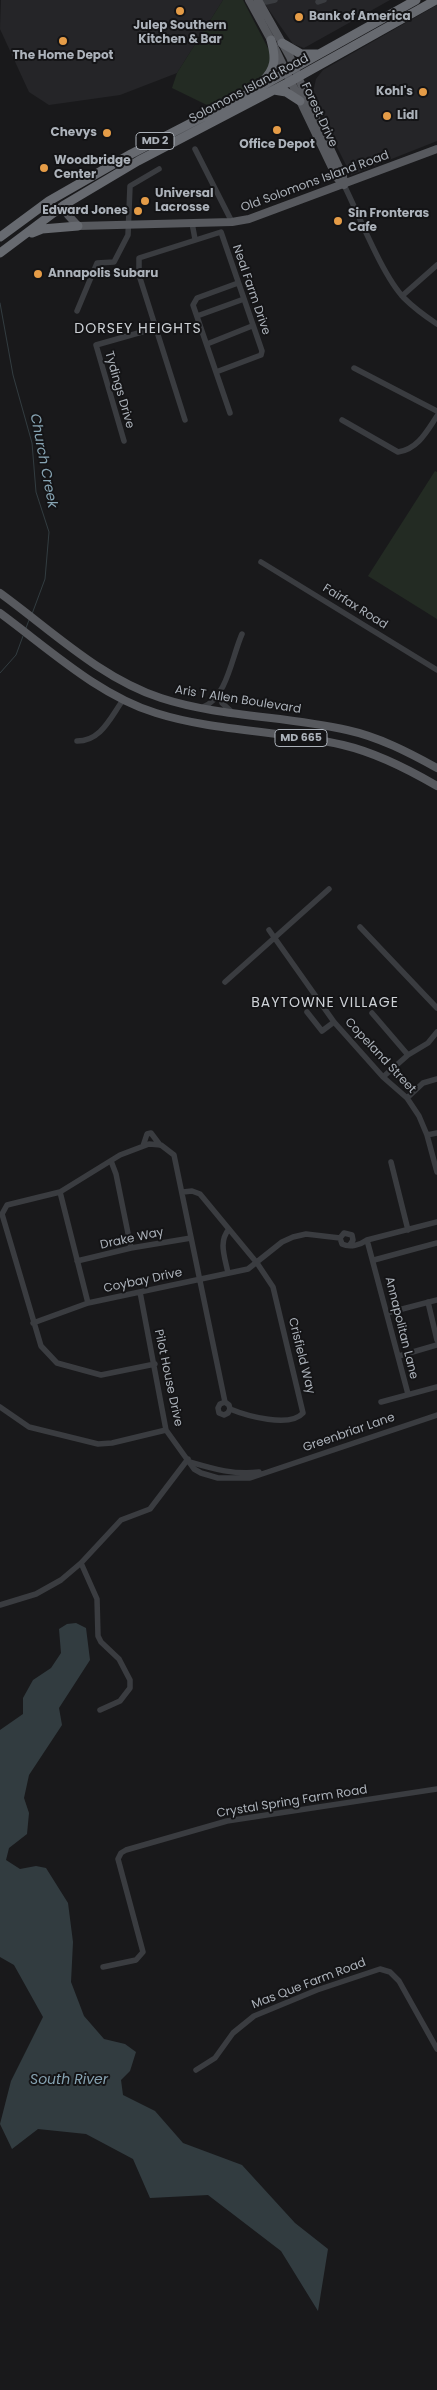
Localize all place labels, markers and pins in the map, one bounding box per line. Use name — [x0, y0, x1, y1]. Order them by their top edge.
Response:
marker: Julep Southern Kitchen & Bar — [174, 5, 186, 17]
place label: Bank of America — [309, 10, 411, 24]
marker: Bank of America — [293, 11, 305, 23]
place label: Julep Southern Kitchen & Bar — [133, 19, 227, 47]
marker: The Home Depot — [57, 35, 69, 47]
place label: The Home Depot — [13, 49, 113, 63]
place label: Kohl's — [376, 85, 413, 99]
marker: Kohl's — [417, 86, 429, 98]
place label: Lidl — [397, 109, 418, 123]
marker: Lidl — [381, 110, 393, 122]
marker: Office Depot — [271, 124, 283, 136]
place label: Chevys — [51, 126, 97, 140]
marker: Chevys — [101, 127, 113, 139]
place label: Office Depot — [239, 138, 315, 152]
place label: Woodbridge Center — [54, 154, 131, 182]
marker: Woodbridge Center — [38, 162, 50, 174]
place label: Universal Lacrosse — [155, 187, 214, 215]
marker: Universal Lacrosse — [139, 195, 151, 207]
place label: Edward Jones — [42, 204, 128, 218]
marker: Edward Jones — [132, 205, 144, 217]
place label: Sin Fronteras Cafe — [348, 207, 429, 235]
marker: Sin Fronteras Cafe — [332, 215, 344, 227]
place label: Annapolis Subaru — [48, 267, 158, 281]
marker: Annapolis Subaru — [32, 268, 44, 280]

